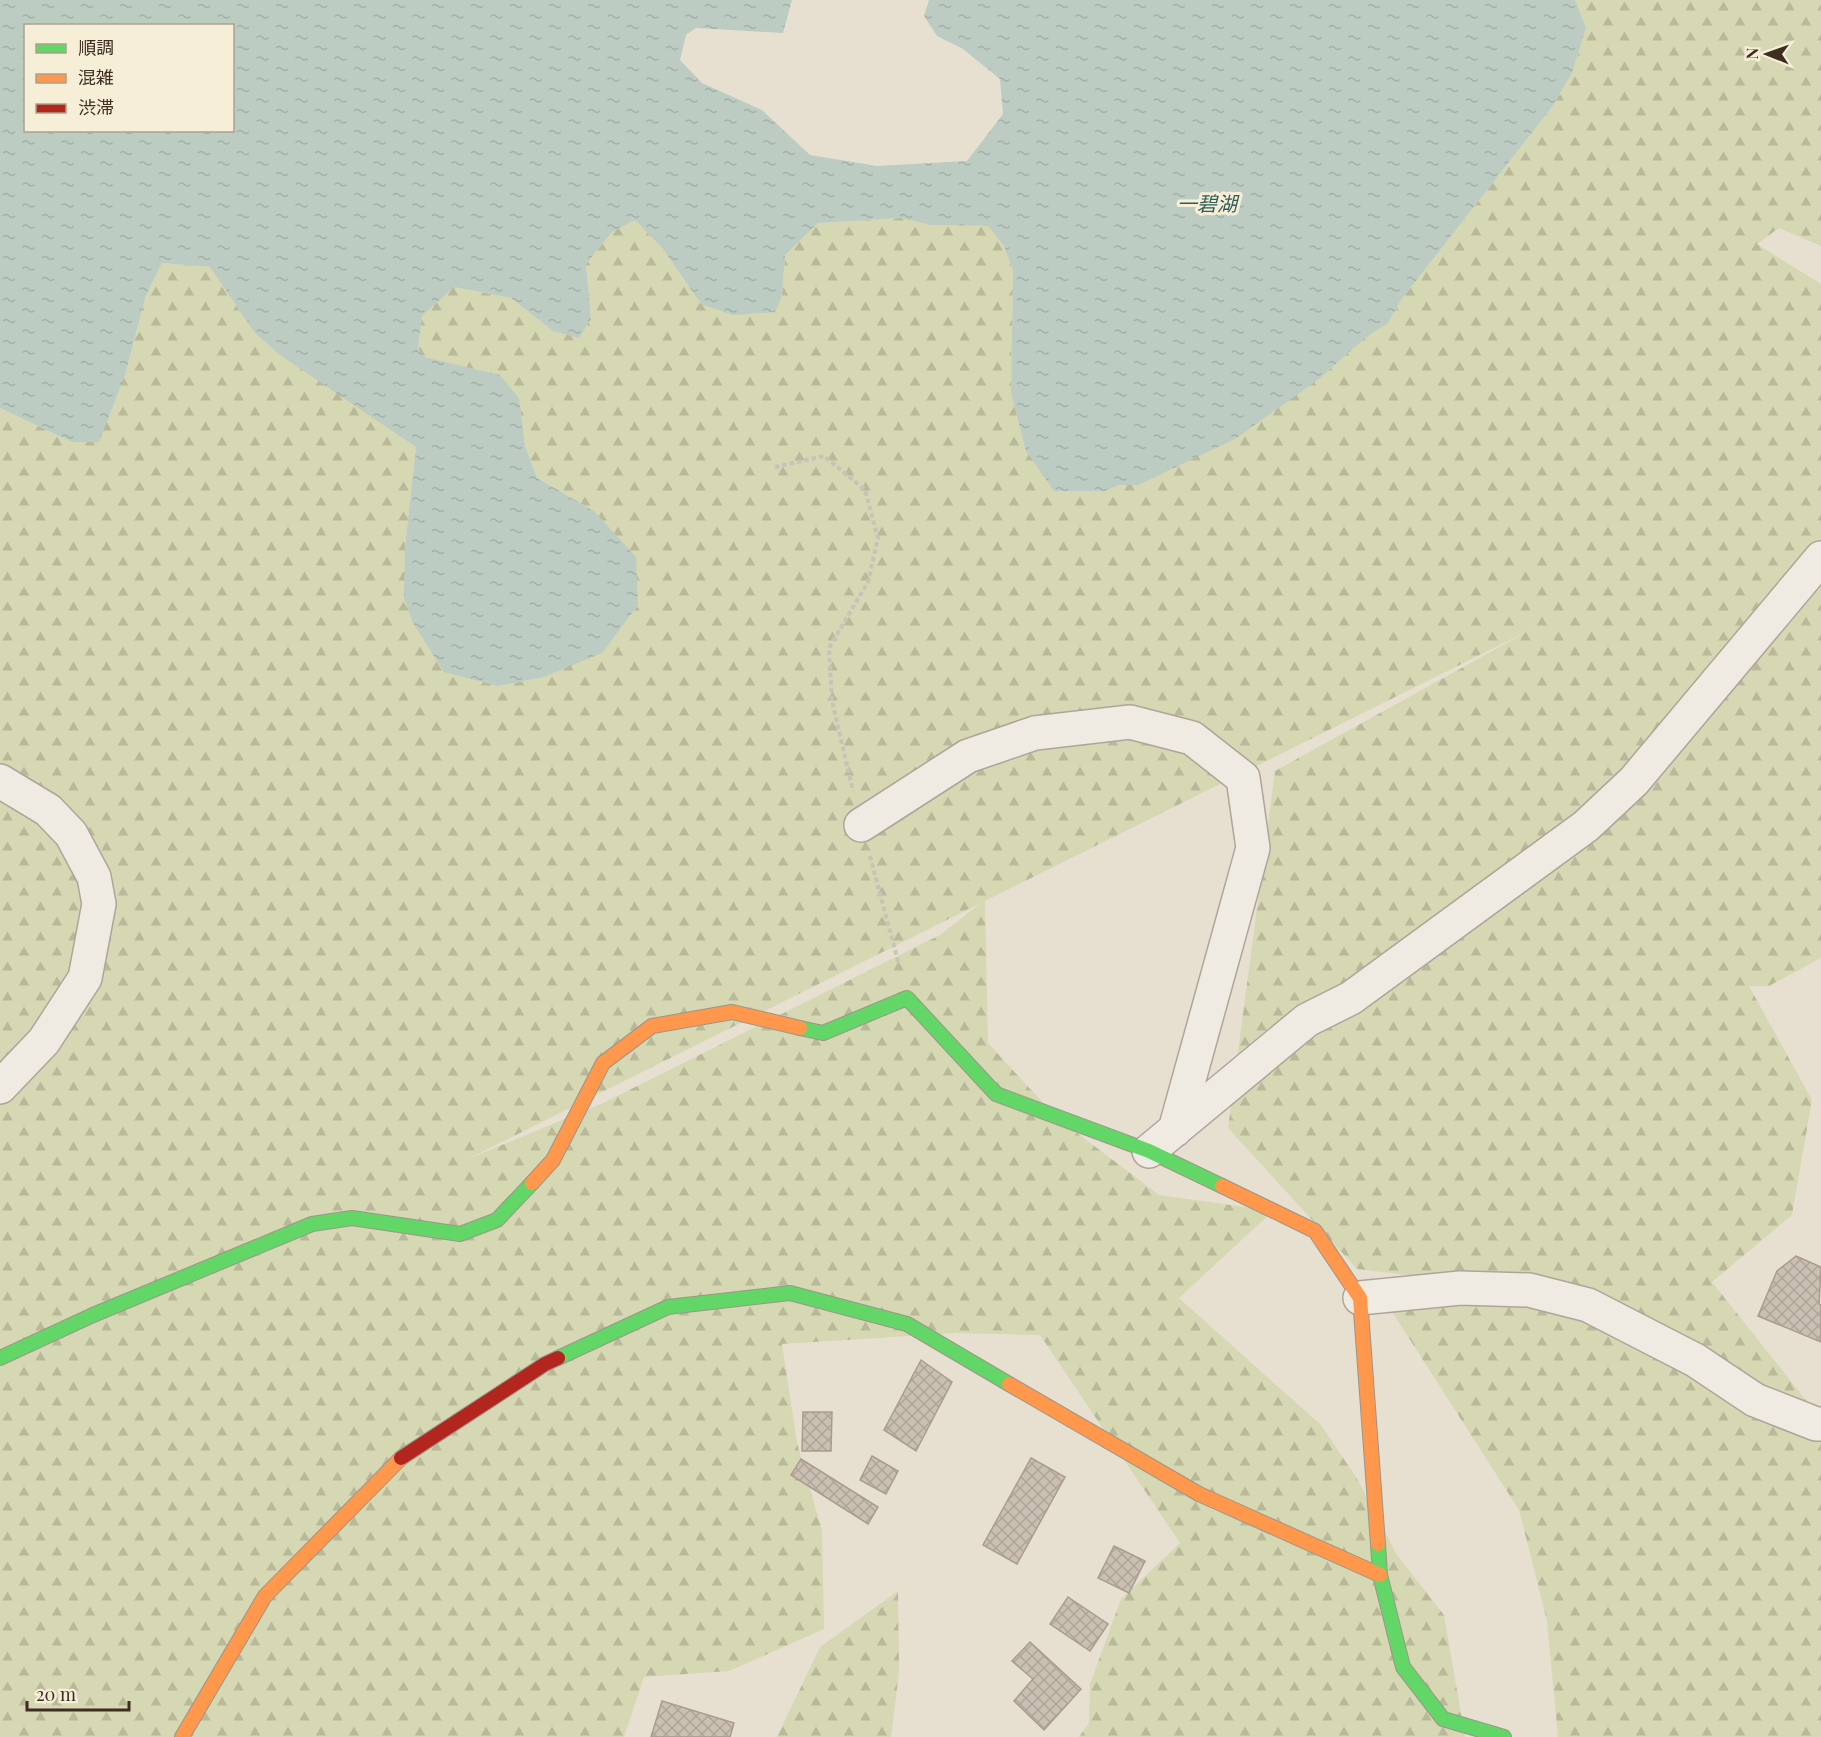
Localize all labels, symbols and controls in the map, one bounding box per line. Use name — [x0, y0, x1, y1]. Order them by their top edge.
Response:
legend — [24, 24, 234, 132]
north arrow — [1737, 24, 1797, 84]
text: 順調 — [78, 35, 114, 59]
text: N — [1741, 47, 1762, 60]
text: 混雑 — [78, 65, 114, 89]
text: 渋滞 — [78, 95, 114, 119]
water label: 一碧湖 — [1177, 189, 1240, 216]
scale bar — [27, 1674, 129, 1712]
text: 20 m — [36, 1682, 76, 1706]

